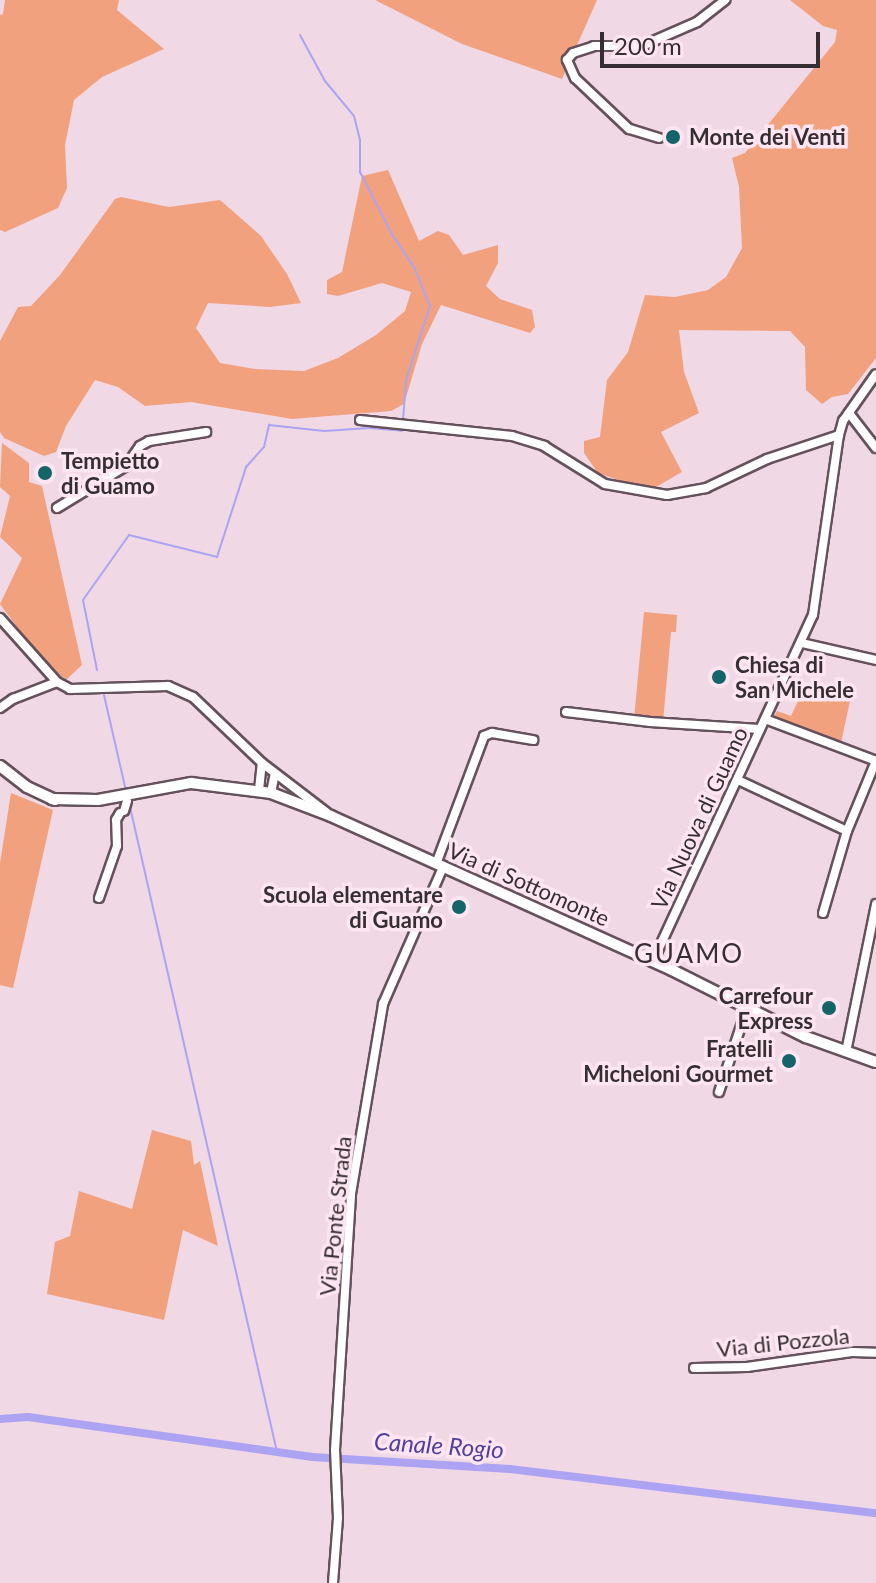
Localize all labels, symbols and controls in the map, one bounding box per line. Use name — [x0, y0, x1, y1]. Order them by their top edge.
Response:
scale bar — [604, 16, 824, 66]
text: 200 m — [614, 31, 682, 60]
place label: Monte dei Venti — [689, 124, 846, 150]
marker: Monte dei Venti — [664, 128, 682, 146]
place label: Tempietto di Guamo — [61, 447, 159, 498]
marker: Tempietto di Guamo — [36, 464, 54, 482]
place label: Chiesa di San Michele — [735, 651, 854, 702]
marker: Chiesa di San Michele — [710, 668, 728, 686]
street label: Via Nuova di Guamo — [645, 723, 753, 913]
street label: Via di Sottomonte — [444, 837, 614, 931]
place label: Scuola elementare di Guamo — [263, 881, 443, 932]
marker: Scuola elementare di Guamo — [450, 898, 468, 916]
district label: GUAMO — [634, 938, 744, 970]
place label: Carrefour Express — [719, 982, 813, 1034]
marker: Carrefour Express — [820, 999, 838, 1017]
place label: Fratelli Micheloni Gourmet — [583, 1035, 773, 1086]
marker: Fratelli Micheloni Gourmet — [780, 1052, 798, 1070]
street label: Via Ponte Strada — [313, 1135, 357, 1297]
street label: Via di Pozzola — [715, 1322, 851, 1362]
water label: Canale Rogio — [373, 1426, 505, 1464]

